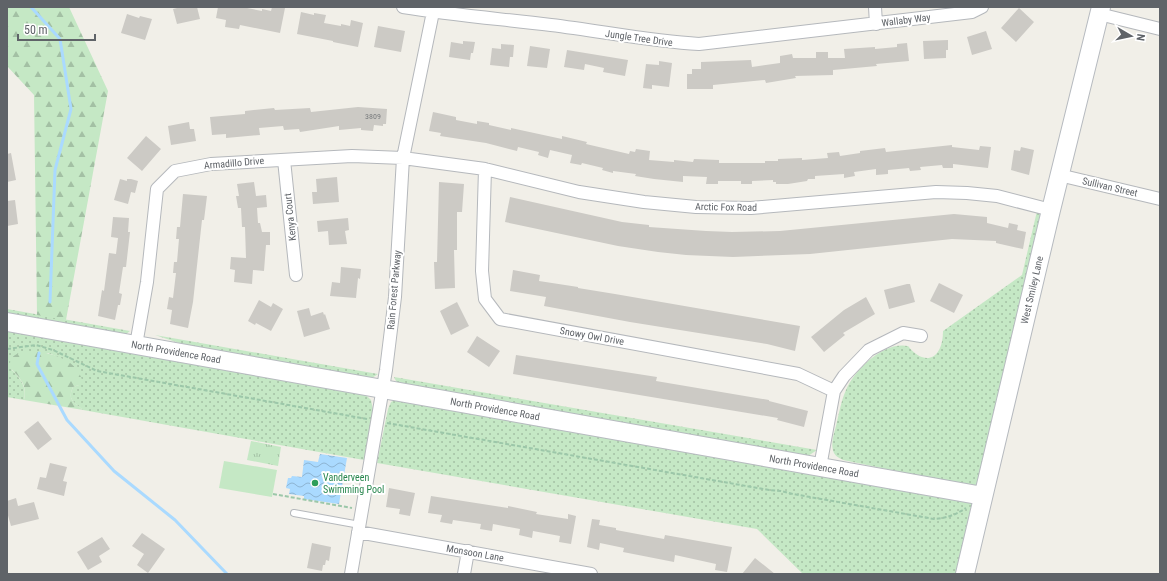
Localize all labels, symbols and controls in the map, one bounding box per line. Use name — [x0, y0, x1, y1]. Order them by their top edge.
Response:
street label: Wallaby Way — [881, 12, 931, 28]
scale bar — [18, 16, 95, 42]
north arrow — [1111, 16, 1151, 56]
text: 50 m — [24, 23, 48, 37]
street label: Jungle Tree Drive — [605, 28, 674, 48]
text: N — [1133, 33, 1147, 42]
house number: 3809 — [365, 112, 381, 121]
street label: Armadillo Drive — [204, 155, 265, 171]
street label: Sullivan Street — [1081, 175, 1139, 199]
street label: Kenya Court — [282, 193, 298, 241]
street label: Arctic Fox Road — [695, 201, 757, 213]
street label: Rain Forest Parkway — [385, 250, 403, 330]
street label: West Smiley Lane — [1019, 255, 1045, 325]
street label: Snowy Owl Drive — [559, 325, 625, 347]
street label: North Providence Road — [130, 339, 222, 365]
street label: North Providence Road — [449, 396, 541, 422]
street label: North Providence Road — [768, 453, 860, 479]
place label: Vanderveen Swimming Pool — [323, 472, 384, 495]
marker: Vanderveen Swimming Pool — [310, 478, 320, 488]
street label: Monsoon Lane — [445, 543, 505, 564]

